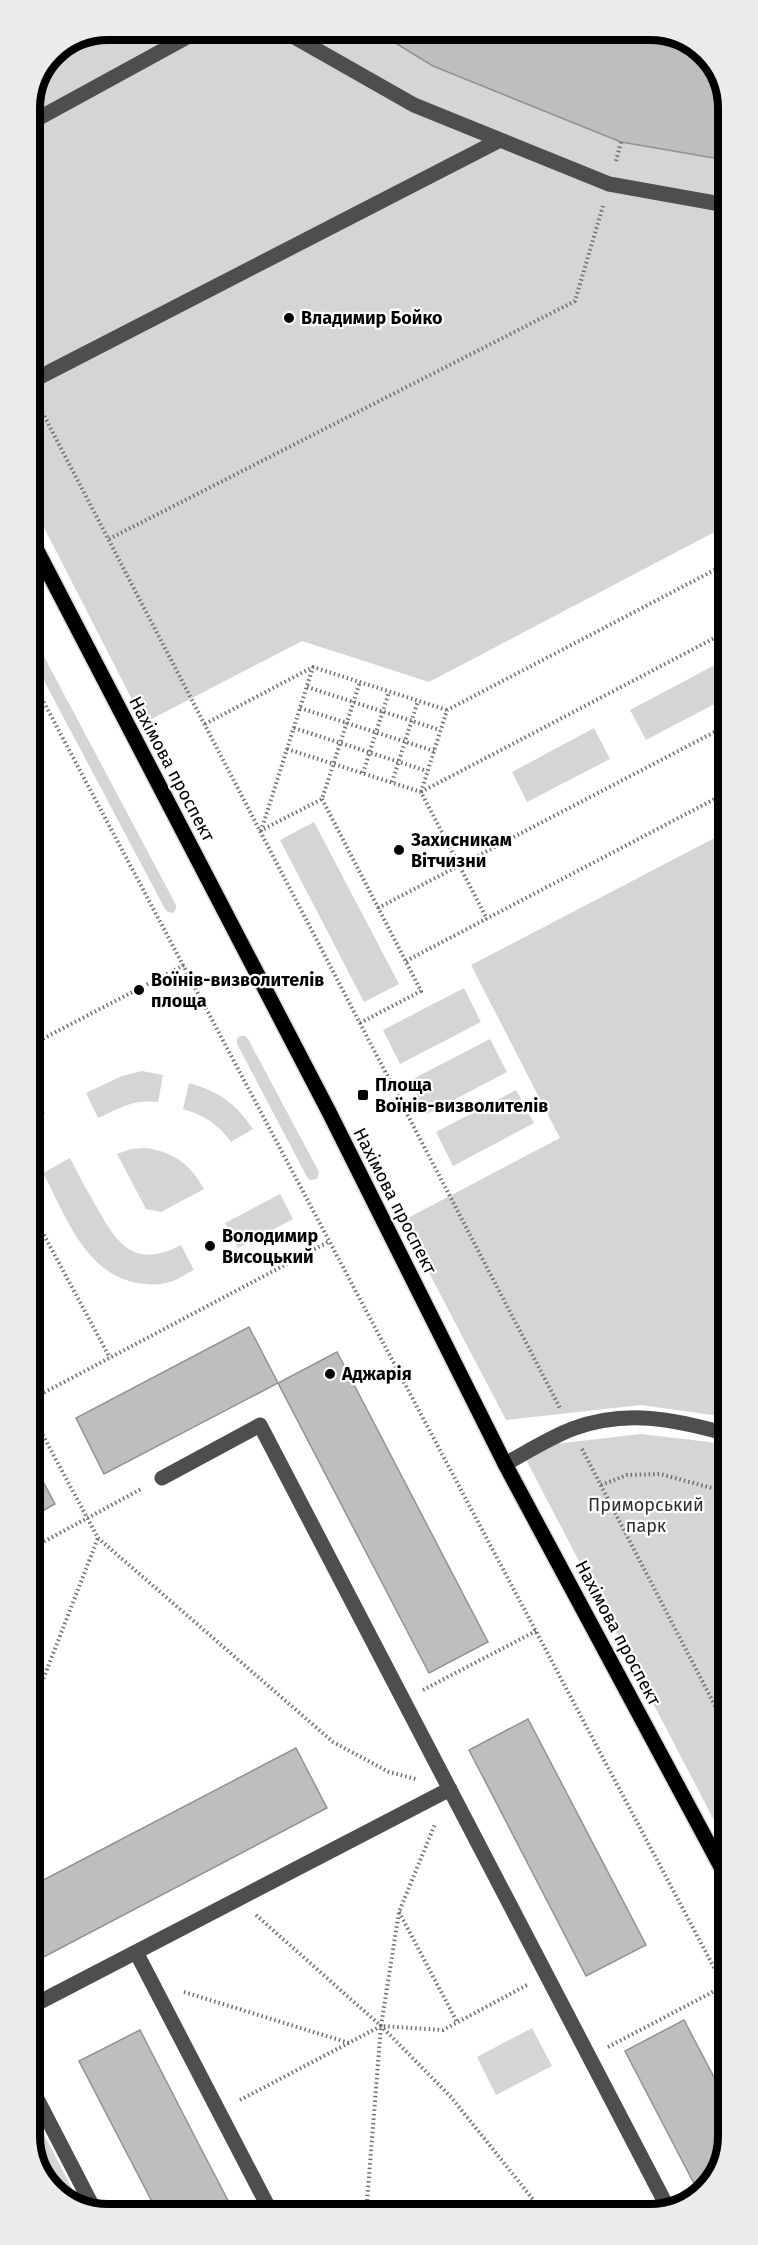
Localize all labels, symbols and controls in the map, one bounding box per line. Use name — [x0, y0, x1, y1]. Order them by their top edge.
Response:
place label: Владимир Бойко — [301, 307, 443, 329]
marker: Владимир Бойко — [282, 311, 296, 325]
street label: Нахімова проспект — [124, 693, 220, 846]
place label: Захисникам Вітчизни — [410, 829, 512, 872]
marker: Захисникам Вітчизни — [392, 843, 406, 857]
place label: Воїнів-визволителів площа — [151, 969, 324, 1012]
marker: Воїнів-визволителів площа — [132, 983, 146, 997]
place label: Площа Воїнів-визволителів — [375, 1074, 548, 1117]
marker: Площа Воїнів-визволителів — [356, 1088, 370, 1102]
street label: Нахімова проспект — [349, 1124, 442, 1279]
place label: Володимир Висоцький — [222, 1225, 318, 1268]
marker: Володимир Висоцький — [203, 1239, 217, 1253]
place label: Аджарія — [341, 1363, 412, 1385]
marker: Аджарія — [323, 1367, 337, 1381]
park label: Приморський парк — [588, 1494, 704, 1537]
street label: Нахімова проспект — [570, 1557, 666, 1710]

